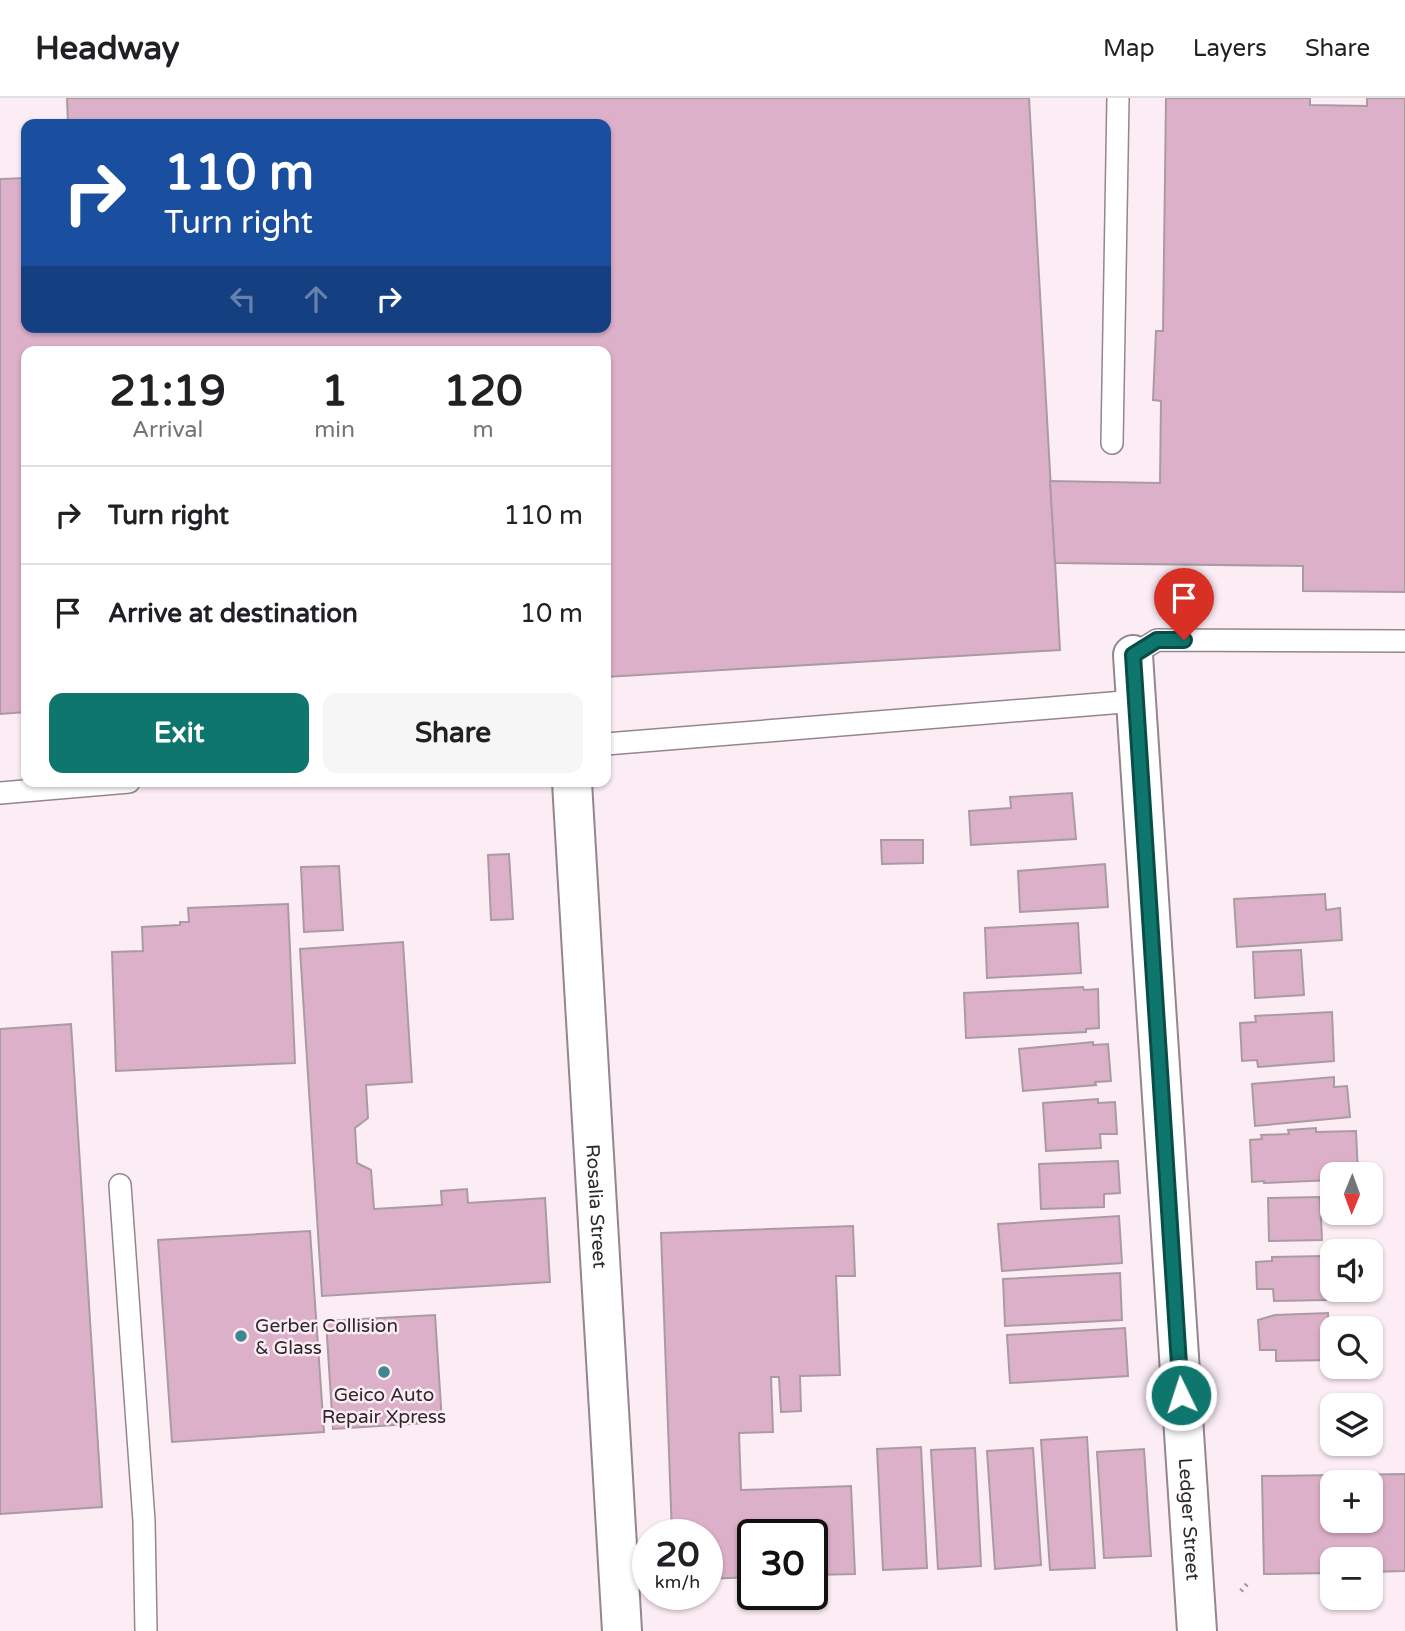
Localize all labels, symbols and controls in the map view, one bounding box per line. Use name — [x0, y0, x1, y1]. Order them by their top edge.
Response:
text: Headway — [35, 29, 179, 68]
text: Map — [1103, 34, 1155, 63]
text: Layers — [1193, 34, 1267, 63]
text: Share — [1305, 34, 1370, 63]
text: 110 m — [164, 144, 314, 203]
icon: right — [49, 147, 140, 238]
text: Turn right — [164, 204, 313, 242]
icon: left — [224, 280, 262, 318]
icon: ahead — [297, 280, 335, 318]
icon: right — [370, 280, 408, 318]
text: 21:19 — [109, 366, 226, 417]
text: 1 — [321, 366, 348, 417]
text: 120 — [443, 366, 523, 417]
text: Arrival — [132, 416, 203, 444]
text: min — [314, 416, 355, 444]
text: m — [472, 416, 494, 444]
icon: right — [49, 496, 87, 534]
text: Turn right — [108, 500, 229, 531]
text: 110 m — [503, 500, 583, 531]
pin — [1154, 568, 1214, 640]
icon: arrive — [1165, 579, 1203, 617]
icon: arrive — [49, 594, 87, 632]
text: Arrive at destination — [108, 598, 358, 629]
text: 10 m — [520, 598, 583, 629]
button: Exit — [49, 693, 309, 773]
button: Share — [323, 693, 583, 773]
street label: Rosalia Street — [581, 1144, 611, 1269]
north arrow — [1320, 1162, 1382, 1225]
map controls — [1320, 1162, 1383, 1610]
button: sound — [1320, 1239, 1383, 1302]
place label: Gerber Collision & Glass — [255, 1315, 398, 1359]
button: search — [1320, 1316, 1383, 1379]
marker: Gerber Collision & Glass — [233, 1328, 249, 1344]
position arrow — [1144, 1358, 1218, 1432]
marker: Geico Auto Repair Xpress — [376, 1364, 392, 1380]
place label: Geico Auto Repair Xpress — [322, 1384, 446, 1428]
button: layers — [1320, 1393, 1383, 1456]
street label: Ledger Street — [1174, 1457, 1204, 1581]
button: + — [1320, 1470, 1383, 1533]
speed limit sign: 30 — [737, 1519, 828, 1610]
text: 20 — [656, 1534, 699, 1576]
button: − — [1320, 1547, 1383, 1610]
text: km/h — [655, 1571, 700, 1593]

